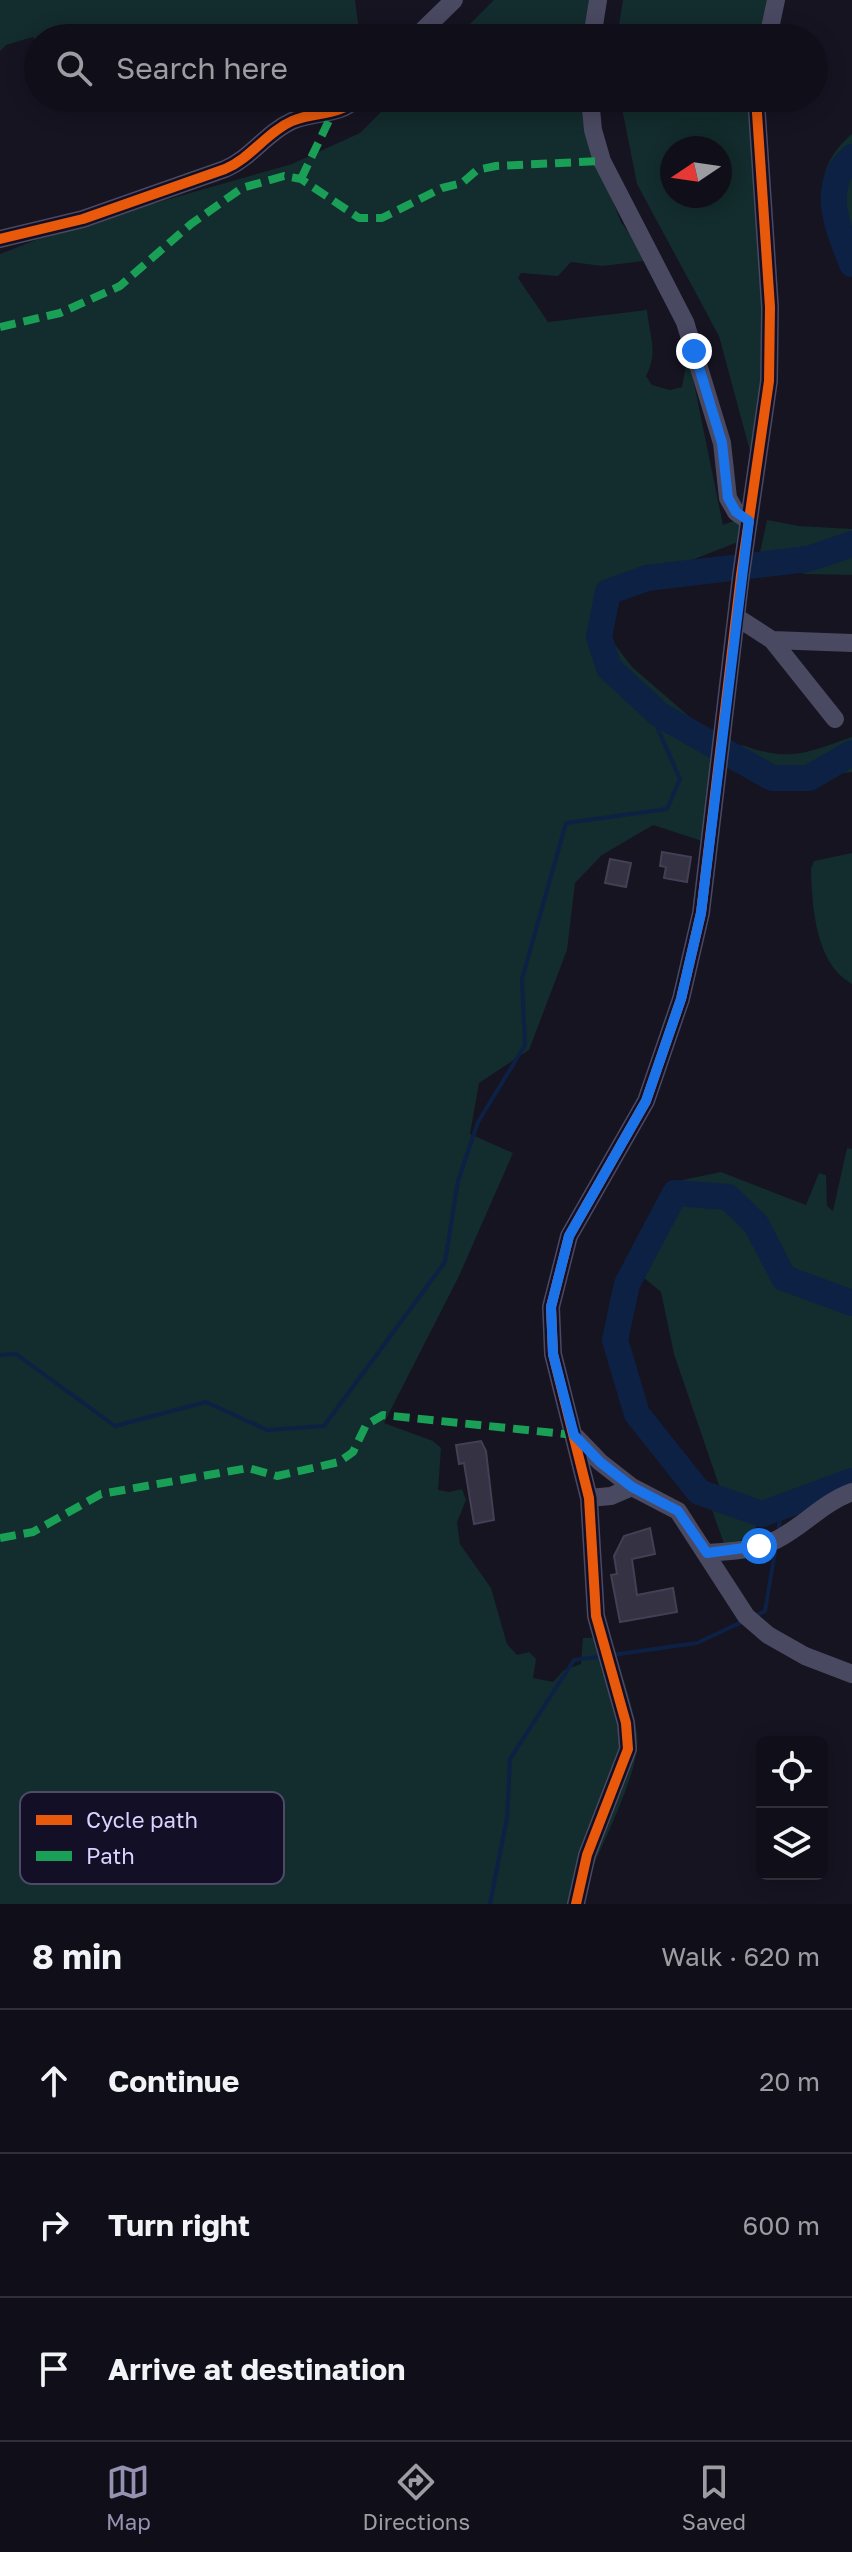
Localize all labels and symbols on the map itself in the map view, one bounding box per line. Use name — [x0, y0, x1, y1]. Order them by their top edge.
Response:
north arrow — [660, 136, 732, 208]
route end — [676, 333, 712, 369]
route start — [741, 1528, 777, 1564]
legend — [20, 1792, 284, 1884]
text: Cycle path — [86, 1806, 198, 1833]
text: Path — [86, 1842, 135, 1869]

